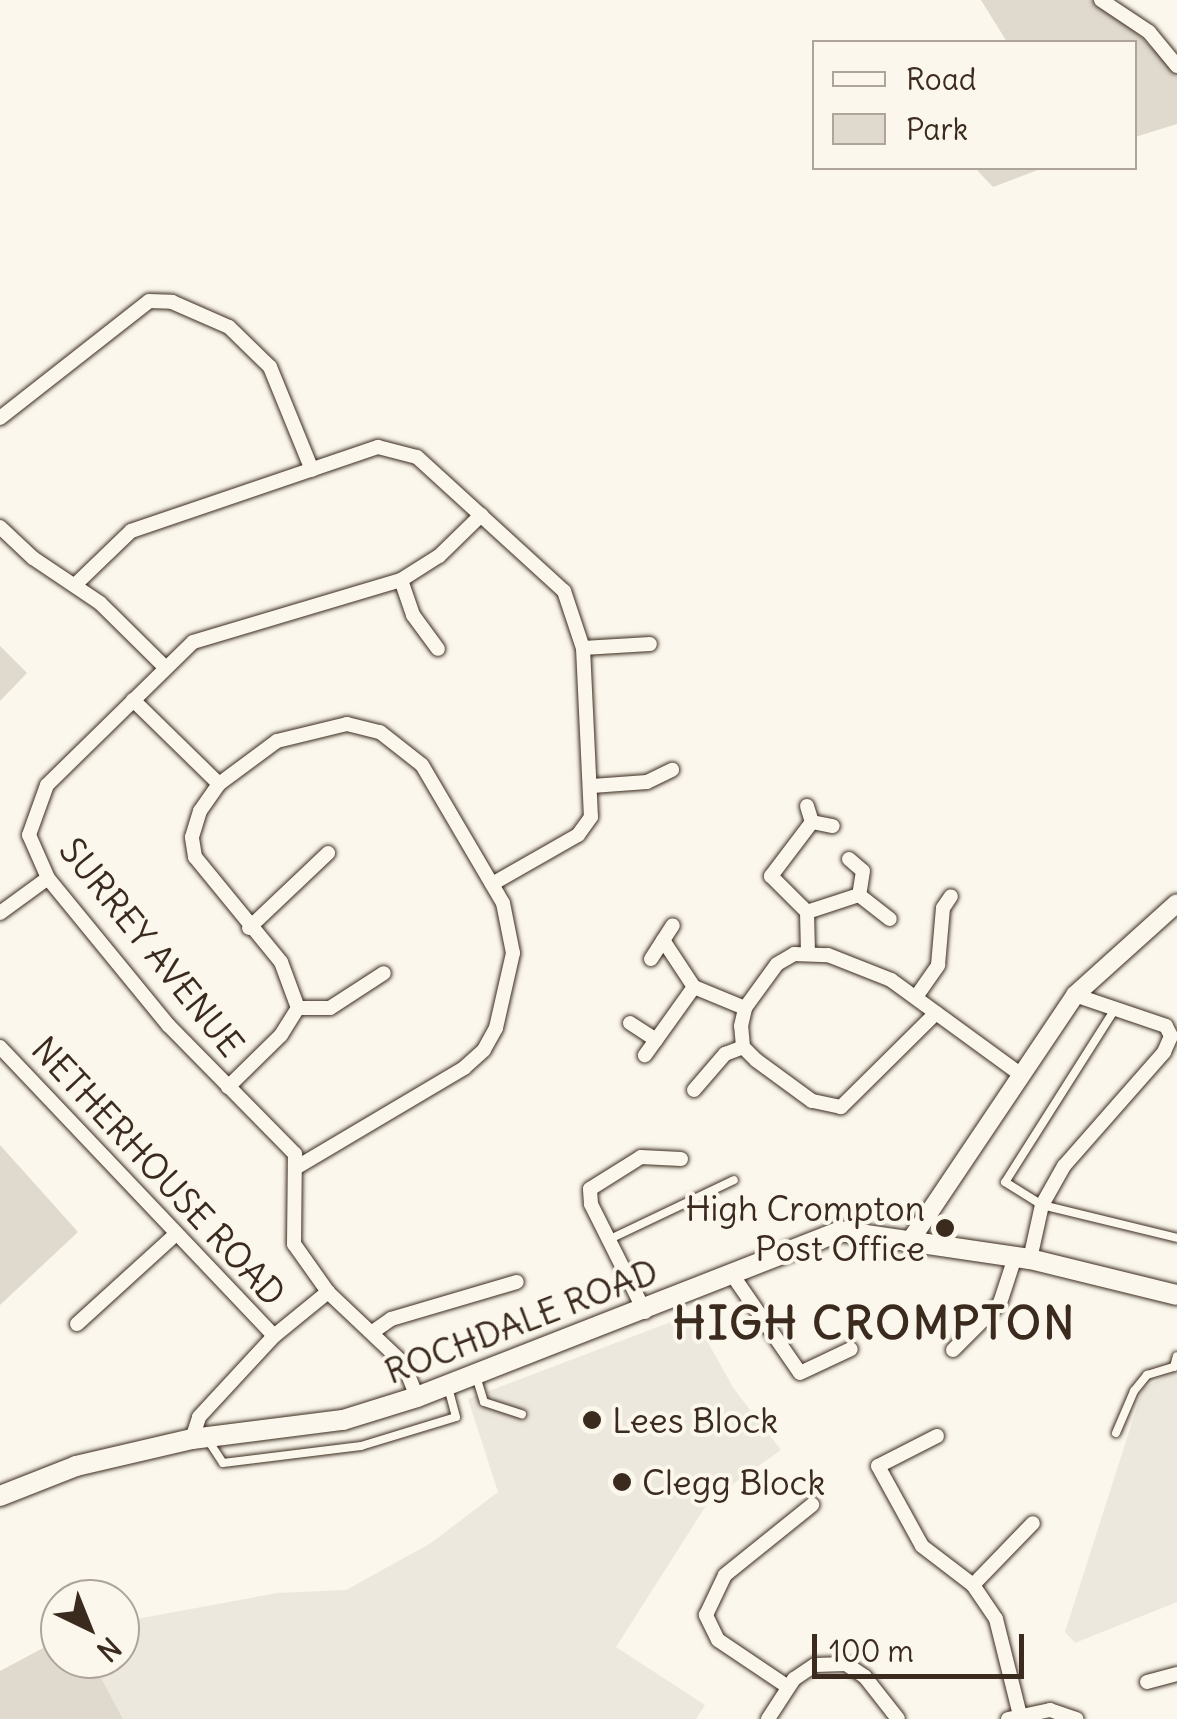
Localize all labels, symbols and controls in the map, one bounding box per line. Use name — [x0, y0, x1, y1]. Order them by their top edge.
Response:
legend — [812, 40, 1137, 170]
text: Road — [906, 60, 976, 98]
text: Park — [906, 110, 968, 148]
street label: SURREY AVENUE — [51, 829, 253, 1065]
street label: NETHERHOUSE ROAD — [24, 1028, 294, 1314]
place label: High Crompton Post Office — [685, 1187, 925, 1269]
marker: High Crompton Post Office — [934, 1217, 956, 1239]
street label: ROCHDALE ROAD — [379, 1250, 663, 1392]
district label: HIGH CROMPTON — [673, 1297, 1077, 1351]
place label: Lees Block — [612, 1399, 778, 1441]
marker: Lees Block — [581, 1409, 603, 1431]
place label: Clegg Block — [642, 1461, 825, 1503]
marker: Clegg Block — [611, 1471, 633, 1493]
north arrow — [40, 1579, 140, 1679]
scale bar — [817, 1614, 1030, 1676]
text: N — [90, 1630, 128, 1669]
text: 100 m — [829, 1632, 914, 1670]

